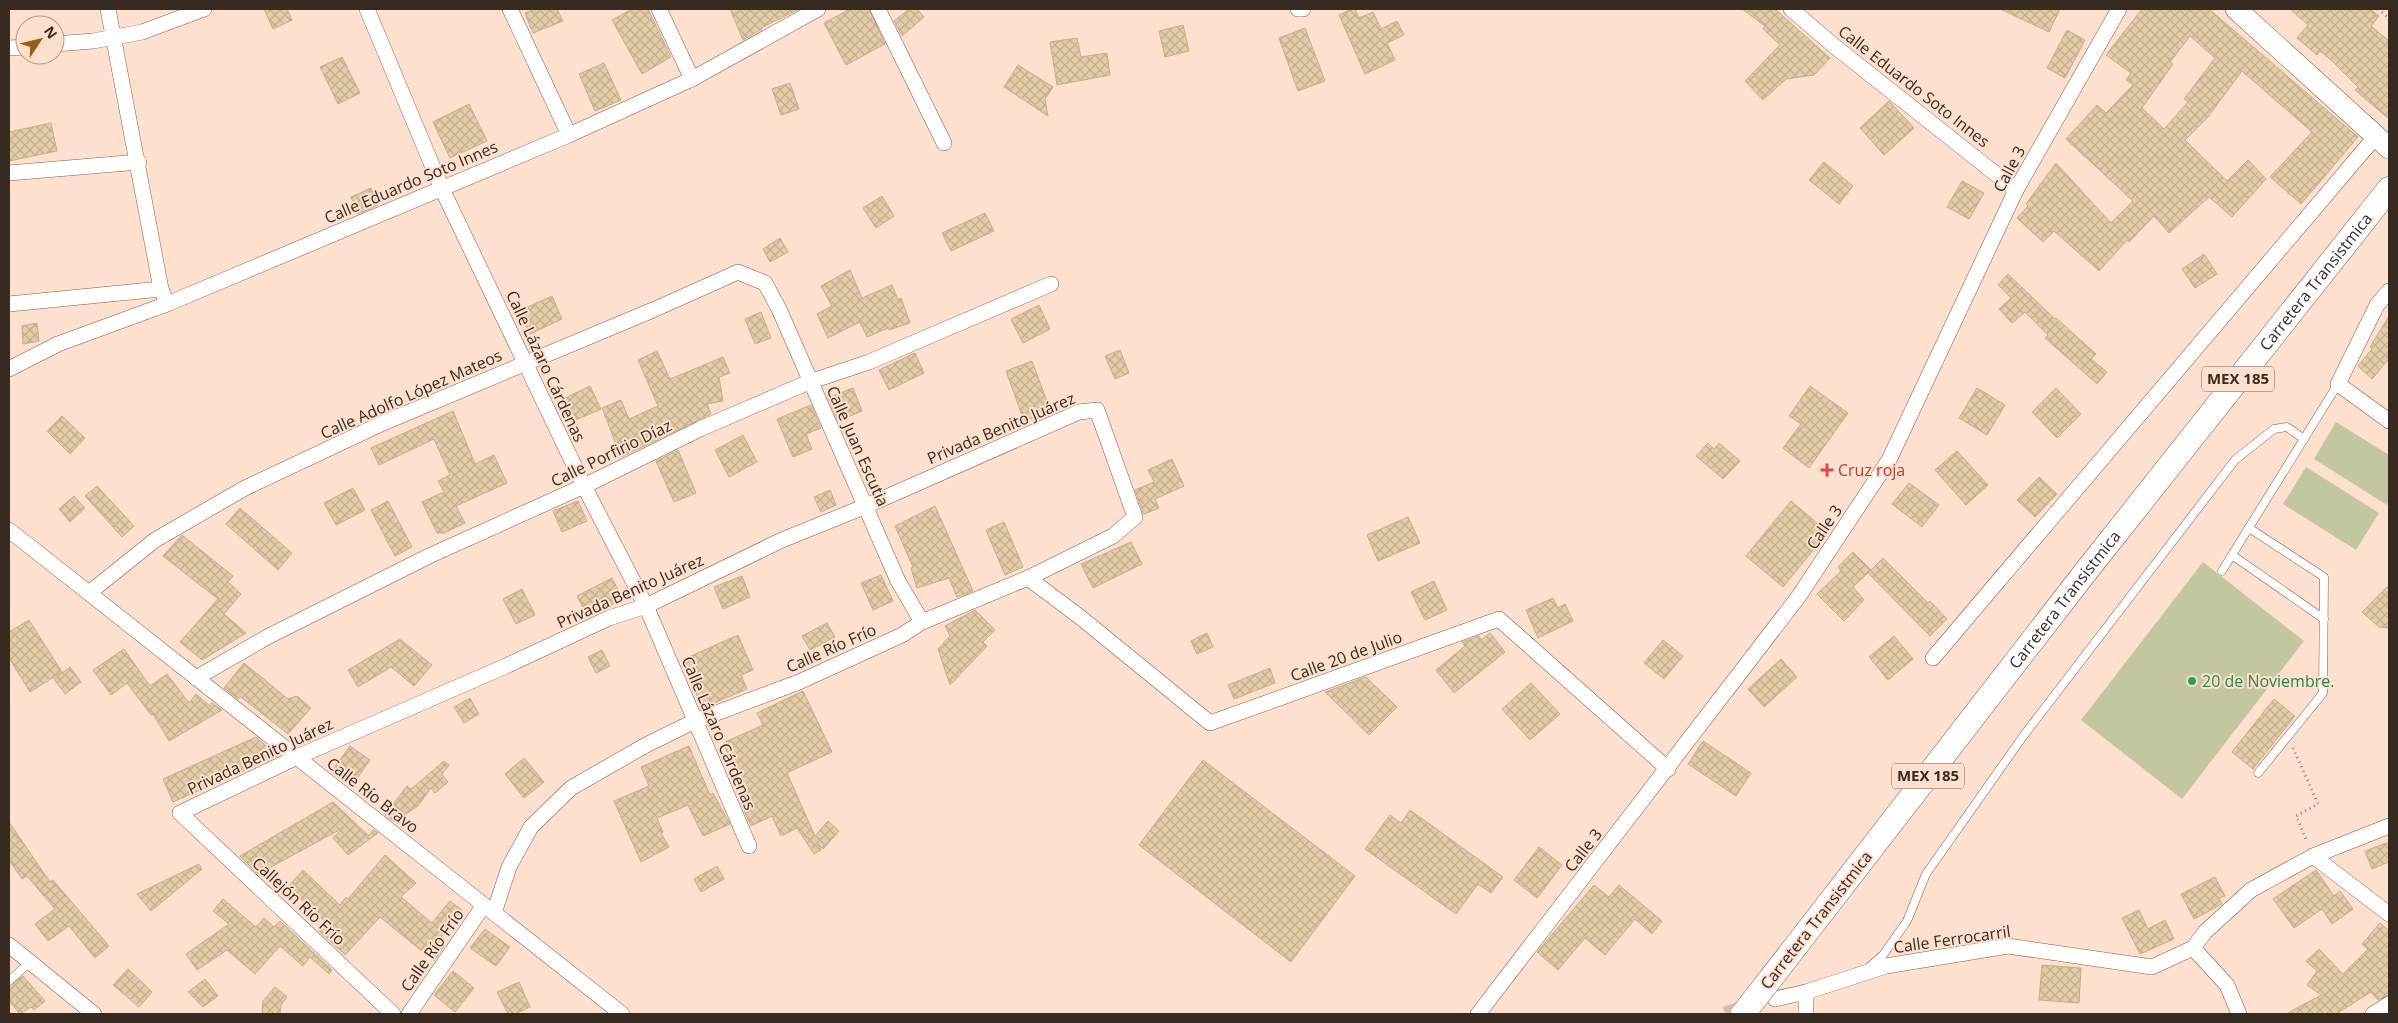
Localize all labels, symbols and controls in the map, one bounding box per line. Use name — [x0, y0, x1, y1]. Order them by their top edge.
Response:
north arrow — [15, 15, 65, 65]
street label: Calle Eduardo Soto Innes — [1834, 20, 1994, 152]
text: N — [40, 22, 62, 42]
street label: Calle Eduardo Soto Innes — [321, 135, 501, 229]
street label: Calle 3 — [1988, 142, 2030, 196]
street label: Carretera Transistmica — [2254, 208, 2377, 355]
street label: Calle Lázaro Cárdenas — [501, 287, 591, 445]
street label: Calle Adolfo López Mateos — [317, 344, 505, 444]
road number: MEX 185 — [2202, 366, 2274, 392]
street label: Calle Juan Escutia — [822, 382, 894, 510]
street label: Privada Benito Juárez — [924, 387, 1078, 469]
street label: Calle Porfirio Díaz — [547, 414, 675, 492]
place label: Cruz roja — [1838, 459, 1905, 481]
marker: Cruz roja — [1820, 463, 1834, 477]
street label: Calle 3 — [1801, 500, 1847, 554]
street label: Carretera Transistmica — [2004, 526, 2125, 673]
street label: Privada Benito Juárez — [553, 549, 707, 633]
street label: Calle Río Frío — [783, 618, 879, 678]
street label: Calle 20 de Julio — [1287, 626, 1405, 686]
street label: Calle Lázaro Cárdenas — [677, 653, 761, 813]
place label: 20 de Noviembre. — [2202, 670, 2334, 692]
marker: 20 de Noviembre. — [2186, 675, 2198, 687]
street label: Privada Benito Juárez — [183, 713, 337, 799]
street label: Calle Río Bravo — [322, 752, 424, 838]
road number: MEX 185 — [1892, 764, 1964, 788]
street label: Calle 3 — [1559, 824, 1607, 876]
street label: Carretera Transistmica — [1755, 846, 1877, 994]
street label: Callejón Río Frío — [248, 852, 350, 950]
street label: Calle Río Frío — [395, 904, 469, 996]
street label: Calle Ferrocarril — [1892, 920, 2012, 958]

